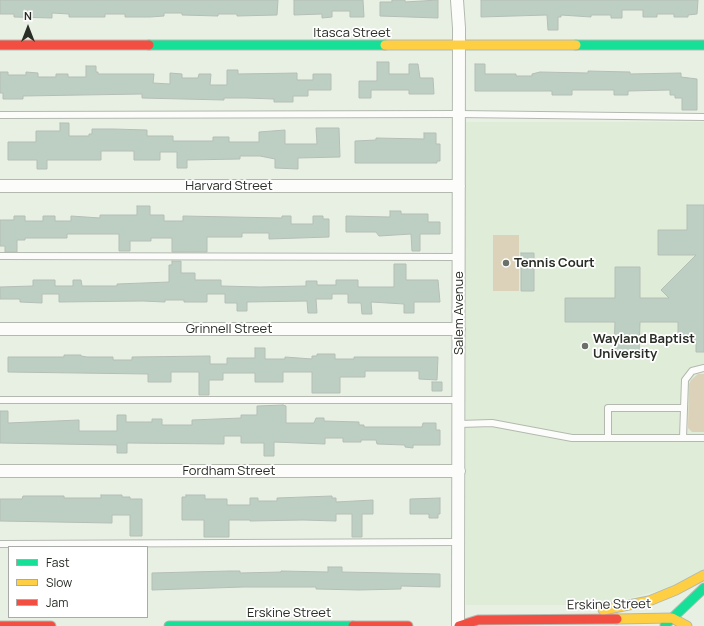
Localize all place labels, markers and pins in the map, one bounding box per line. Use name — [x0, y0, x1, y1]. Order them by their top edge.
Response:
place label: Tennis Court — [514, 255, 595, 271]
marker: Tennis Court — [501, 258, 511, 268]
place label: Wayland Baptist University — [593, 331, 695, 362]
marker: Wayland Baptist University — [580, 341, 590, 351]

